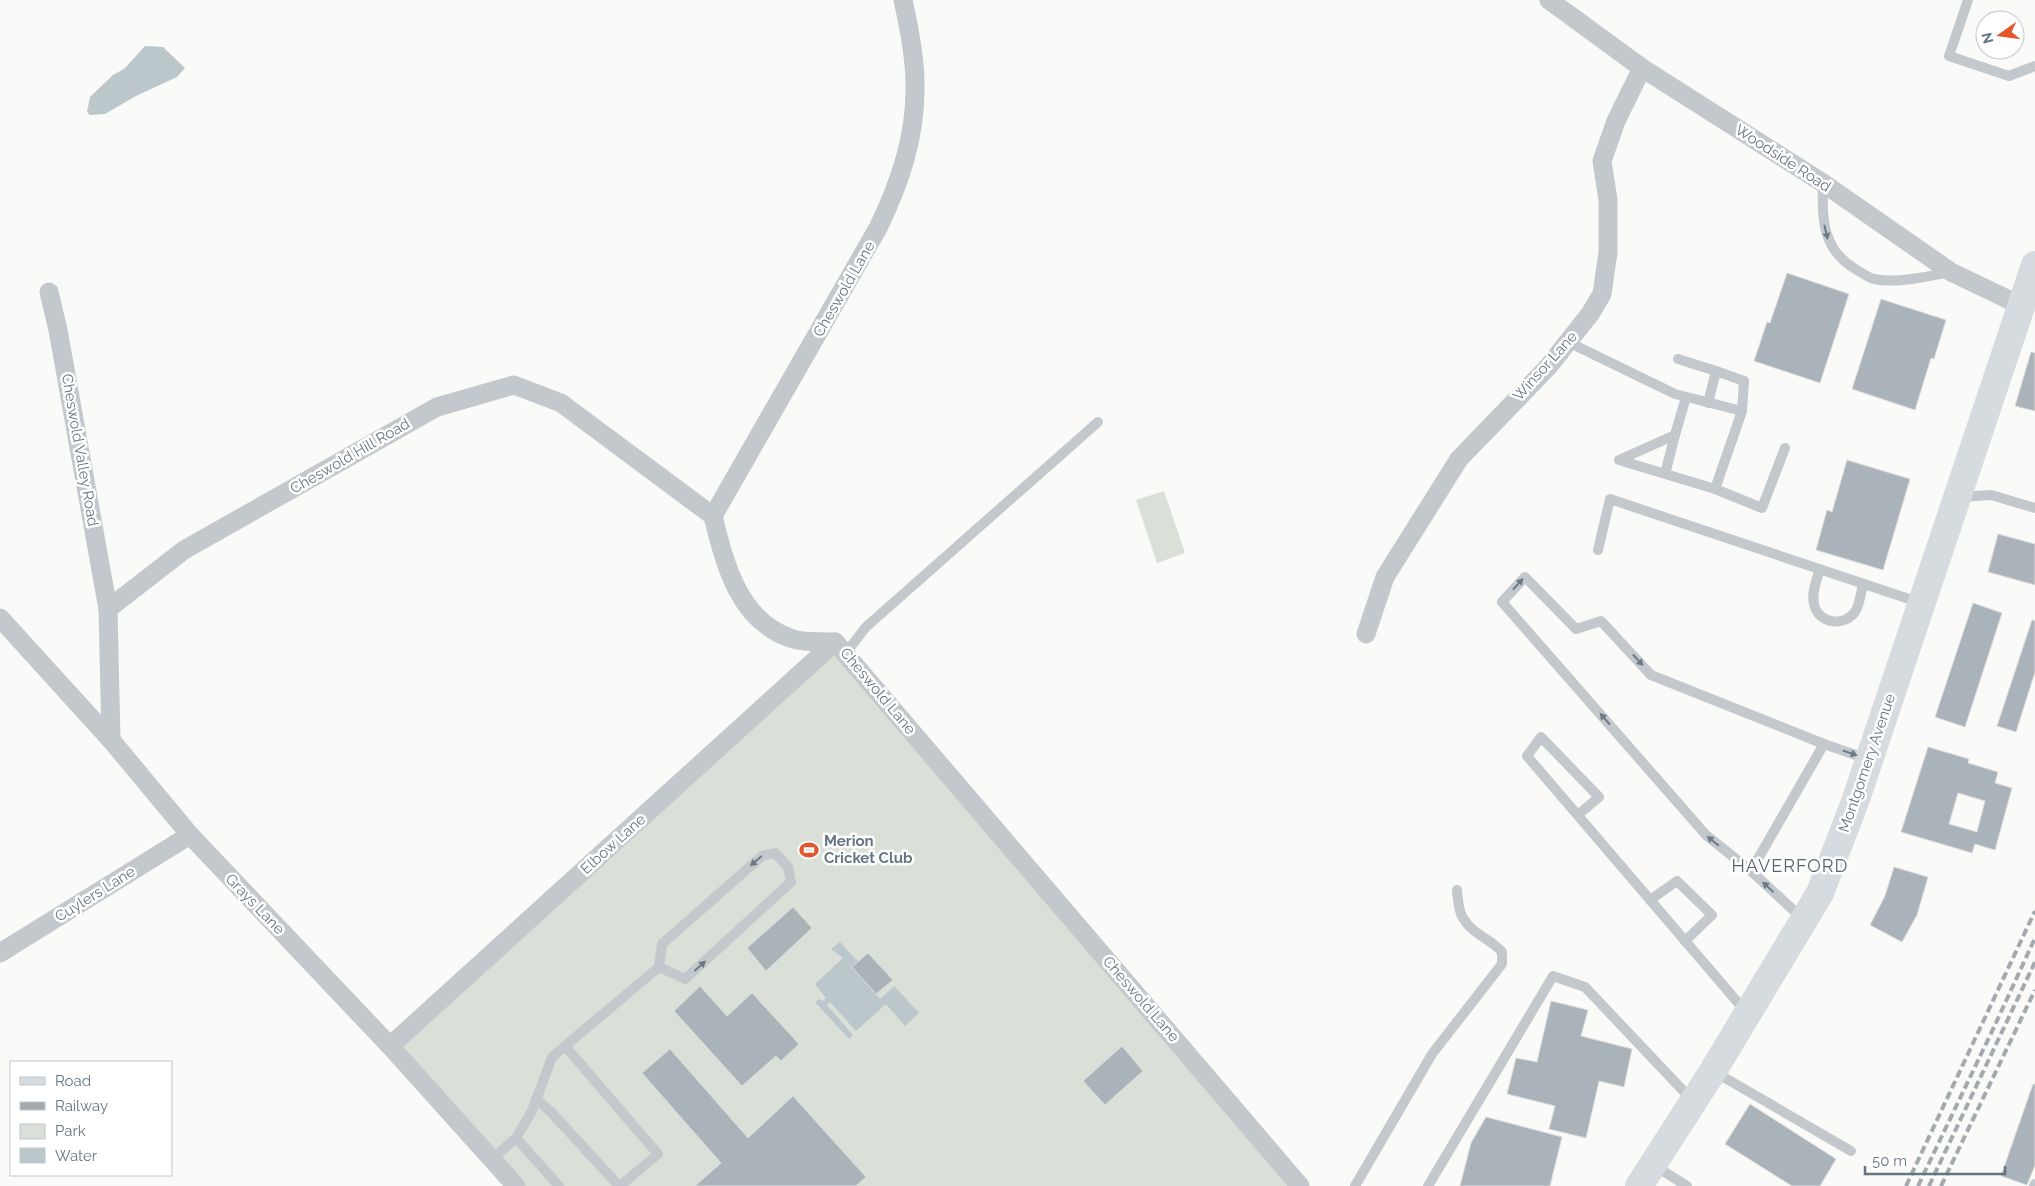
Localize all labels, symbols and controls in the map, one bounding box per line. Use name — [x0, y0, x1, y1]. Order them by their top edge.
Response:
north arrow — [1975, 10, 2025, 60]
text: N — [1978, 31, 1996, 45]
street label: Woodside Road — [1732, 120, 1834, 196]
one-way arrow — [1822, 224, 1830, 239]
street label: Cheswold Lane — [809, 238, 879, 340]
street label: Winsor Lane — [1509, 327, 1581, 404]
street label: Cheswold Valley Road — [58, 372, 102, 528]
street label: Cheswold Hill Road — [287, 414, 413, 498]
one-way arrow — [1512, 578, 1523, 590]
street label: Cheswold Lane — [837, 644, 920, 738]
one-way arrow — [1632, 654, 1644, 666]
street label: Montgomery Avenue — [1835, 691, 1899, 835]
one-way arrow — [1599, 714, 1611, 726]
one-way arrow — [1843, 750, 1858, 757]
street label: Elbow Lane — [577, 810, 649, 878]
place label: Merion Cricket Club — [824, 832, 913, 867]
one-way arrow — [1707, 835, 1720, 846]
sports icon: Merion Cricket Club — [798, 839, 820, 861]
one-way arrow — [751, 855, 763, 867]
district label: HAVERFORD — [1732, 855, 1848, 876]
street label: Cuylers Lane — [52, 862, 139, 926]
street label: Grays Lane — [222, 870, 288, 938]
one-way arrow — [1762, 881, 1774, 893]
street label: Cheswold Lane — [1099, 953, 1183, 1046]
one-way arrow — [693, 960, 705, 972]
legend — [10, 1061, 172, 1176]
text: Road — [55, 1072, 91, 1090]
text: Railway — [55, 1097, 108, 1115]
text: Park — [55, 1122, 86, 1140]
scale bar — [1865, 1144, 2005, 1176]
text: Water — [55, 1147, 98, 1165]
text: 50 m — [1872, 1152, 1907, 1170]

